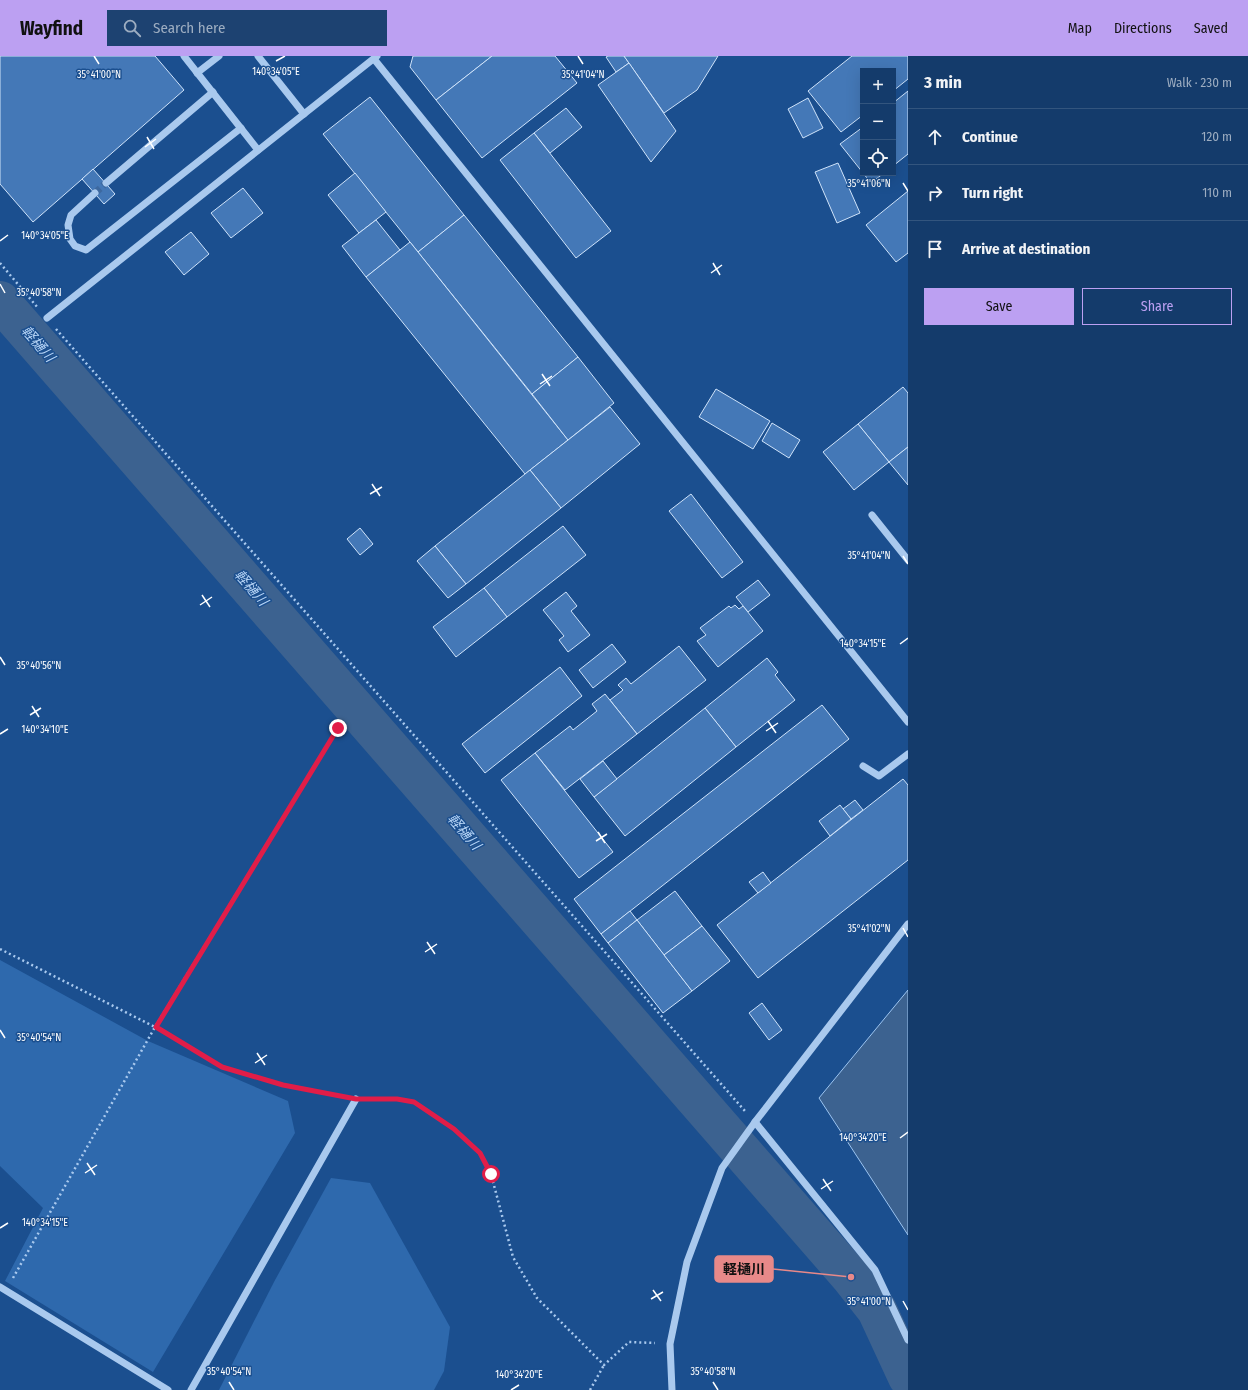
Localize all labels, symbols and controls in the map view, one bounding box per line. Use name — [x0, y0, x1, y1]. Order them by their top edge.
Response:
search box — [107, 10, 387, 46]
text: Wayfind — [20, 17, 83, 40]
icon: search — [121, 17, 143, 39]
text: Search here — [153, 19, 225, 37]
text: Map — [1068, 20, 1092, 37]
text: Directions — [1114, 20, 1172, 37]
text: Saved — [1194, 20, 1228, 37]
text: 140°34'05"E — [252, 66, 300, 78]
map controls — [860, 68, 896, 176]
button: + — [860, 68, 896, 104]
text: 35°41'00"N — [77, 69, 121, 81]
text: 35°41'04"N — [561, 69, 605, 81]
text: 3 min — [924, 72, 962, 93]
text: Walk · 230 m — [1167, 75, 1232, 90]
button: − — [860, 104, 896, 140]
icon: ahead — [924, 126, 946, 148]
text: Continue — [962, 128, 1018, 146]
text: 120 m — [1201, 129, 1232, 144]
button: locate — [860, 140, 896, 176]
text: 35°41'06"N — [847, 178, 891, 190]
icon: right — [924, 182, 946, 204]
text: Turn right — [962, 184, 1023, 202]
text: 110 m — [1202, 185, 1232, 200]
text: 140°34'05"E — [21, 230, 69, 242]
icon: arrive — [924, 238, 946, 260]
text: Arrive at destination — [962, 240, 1090, 258]
text: 35°40'58"N — [17, 287, 61, 299]
button: Save — [924, 288, 1074, 325]
button: Share — [1082, 288, 1232, 325]
water label: 軽樋川 — [18, 323, 60, 367]
text: 35°41'04"N — [847, 550, 891, 562]
water label: 軽樋川 — [231, 567, 273, 611]
text: 140°34'15"E — [840, 638, 886, 650]
text: 35°40'56"N — [17, 660, 61, 672]
route end — [329, 719, 347, 737]
text: 140°34'10"E — [22, 724, 69, 736]
water label: 軽樋川 — [444, 811, 486, 855]
text: 35°41'02"N — [847, 923, 891, 935]
text: 35°40'54"N — [17, 1032, 61, 1044]
text: 140°34'20"E — [839, 1132, 887, 1144]
route start — [482, 1165, 500, 1183]
text: 140°34'15"E — [22, 1217, 68, 1229]
callout: 軽樋川 — [715, 1256, 773, 1282]
text: 軽樋川 — [723, 1261, 765, 1278]
text: 35°41'00"N — [847, 1296, 891, 1308]
text: 35°40'54"N — [207, 1366, 251, 1378]
text: 35°40'58"N — [691, 1366, 735, 1378]
text: 140°34'20"E — [495, 1369, 543, 1381]

